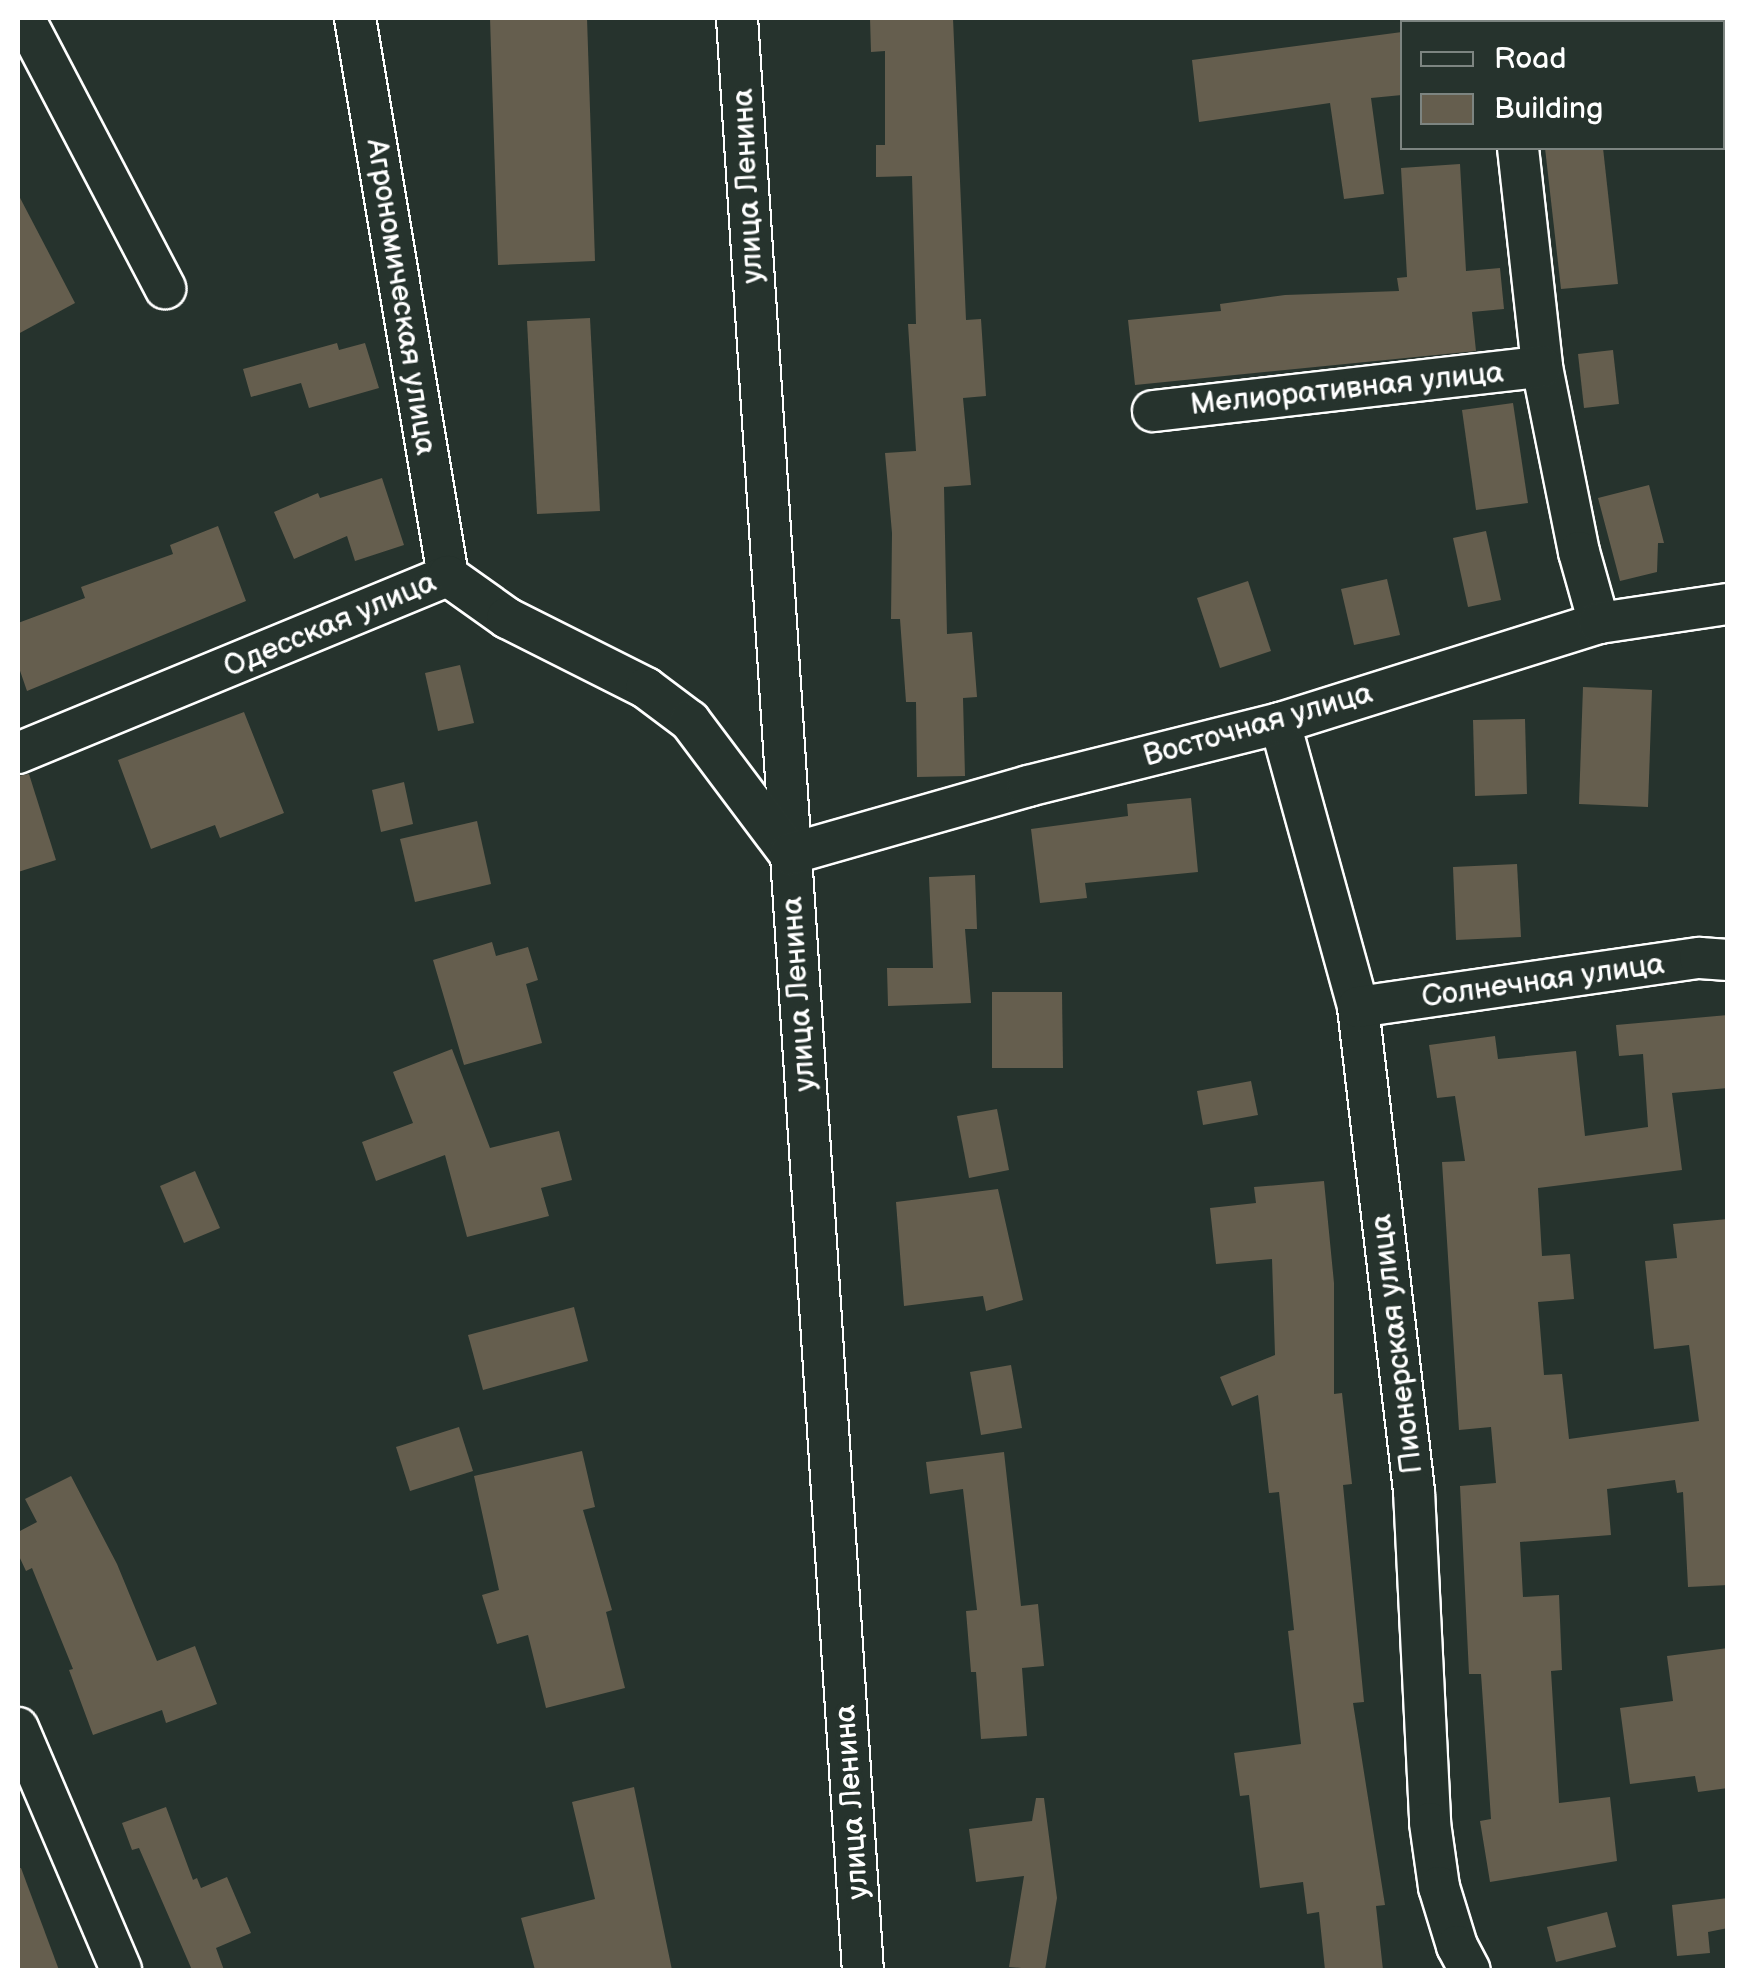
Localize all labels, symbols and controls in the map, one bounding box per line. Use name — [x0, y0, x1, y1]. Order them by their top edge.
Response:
legend — [1400, 20, 1725, 150]
text: Road — [1494, 41, 1567, 77]
street label: улица Ленина — [725, 88, 771, 284]
text: Building — [1494, 91, 1603, 127]
street label: Агрономическая улица — [358, 136, 444, 458]
street label: Мелиоративная улица — [1189, 355, 1505, 423]
street label: Одесская улица — [219, 564, 441, 686]
street label: Восточная улица — [1139, 675, 1377, 775]
street label: улица Ленина — [774, 895, 824, 1093]
street label: Солнечная улица — [1419, 946, 1667, 1016]
street label: Пионерская улица — [1363, 1212, 1431, 1476]
street label: улица Ленина — [827, 1703, 877, 1901]

